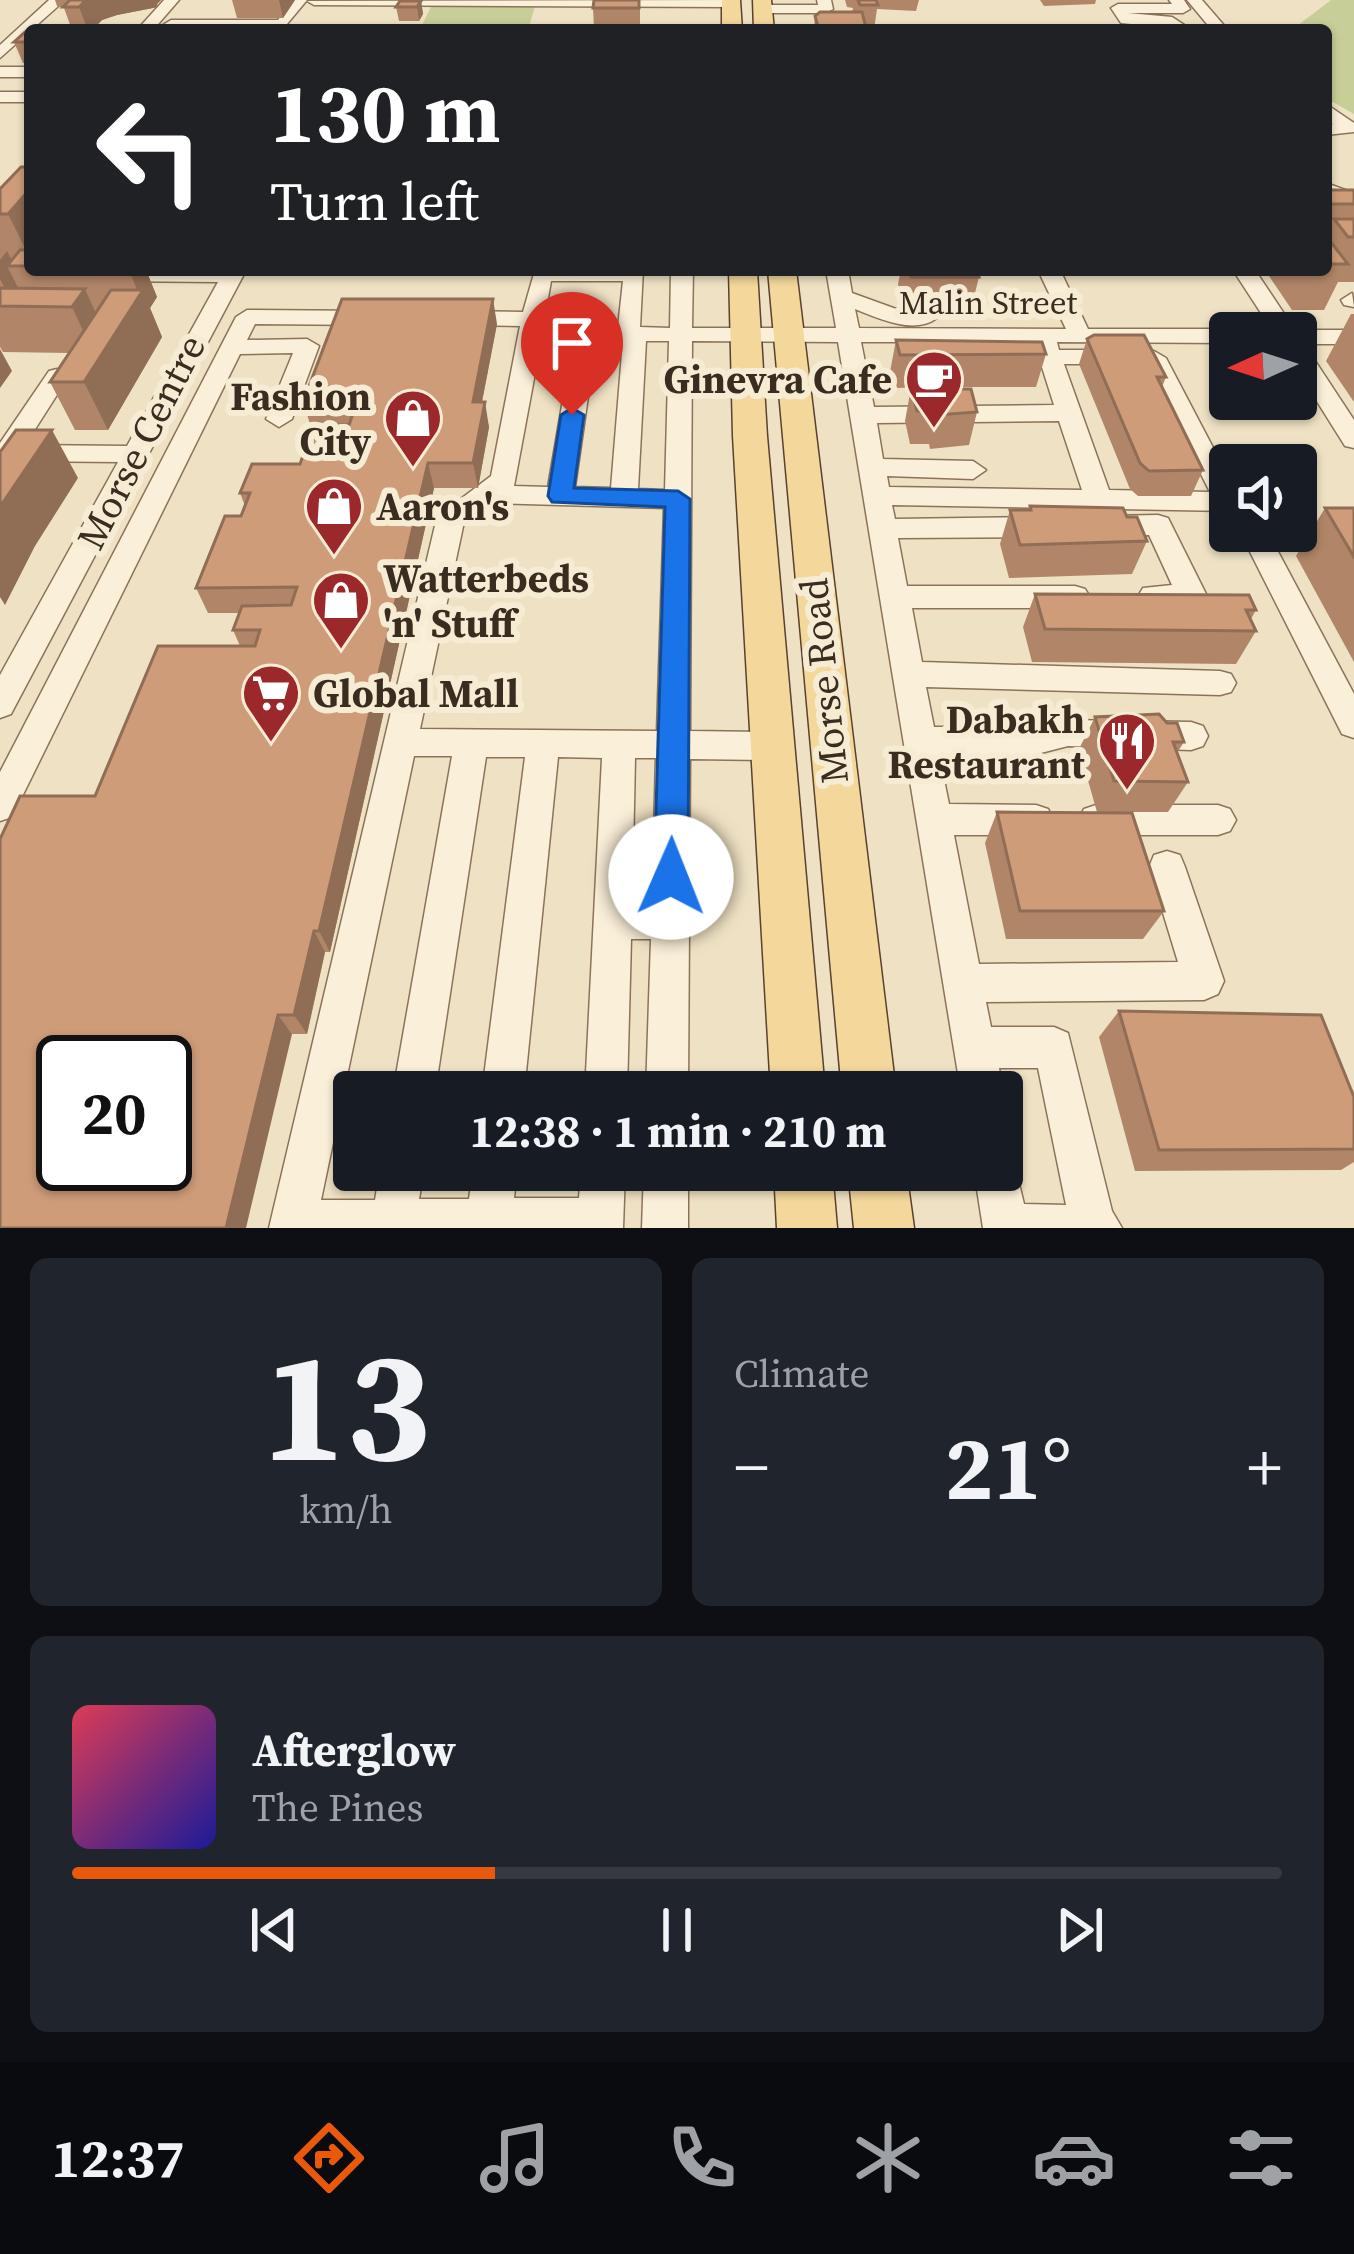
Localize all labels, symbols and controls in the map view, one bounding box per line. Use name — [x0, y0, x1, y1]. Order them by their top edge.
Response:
text: 130 m — [270, 55, 501, 170]
icon: left — [72, 72, 228, 228]
text: Turn left — [270, 164, 479, 238]
street label: Malin Street — [899, 280, 1078, 325]
pin — [521, 292, 623, 415]
icon: arrive — [539, 310, 605, 376]
north arrow — [1209, 312, 1317, 420]
map controls — [1209, 312, 1317, 552]
street label: Morse Centre — [64, 326, 218, 558]
cafe icon: Ginevra Cafe — [903, 348, 965, 430]
place label: Ginevra Cafe — [663, 353, 892, 406]
place label: Fashion City — [230, 370, 371, 468]
shop icon: Fashion City — [382, 387, 444, 469]
button: sound — [1209, 444, 1317, 552]
shop icon: Aaron's — [303, 475, 365, 557]
place label: Aaron's — [376, 480, 509, 533]
place label: Watterbeds 'n' Stuff — [383, 552, 589, 650]
shop icon: Watterbeds 'n' Stuff — [310, 569, 372, 651]
street label: Morse Road — [787, 576, 861, 786]
supermarket icon: Global Mall — [240, 662, 302, 744]
place label: Global Mall — [313, 667, 519, 720]
place label: Dabakh Restaurant — [887, 693, 1086, 791]
restaurant icon: Dabakh Restaurant — [1096, 710, 1158, 792]
position arrow — [608, 814, 734, 940]
speed limit sign: 20 — [36, 1035, 192, 1191]
text: 12:38 · 1 min · 210 m — [470, 1100, 886, 1162]
text: 13 — [261, 1298, 431, 1512]
text: Climate — [734, 1347, 869, 1400]
text: 21° — [944, 1406, 1072, 1529]
text: − — [734, 1422, 769, 1512]
text: + — [1247, 1422, 1282, 1512]
text: km/h — [300, 1483, 392, 1536]
text: Afterglow — [252, 1719, 456, 1781]
text: The Pines — [252, 1781, 423, 1834]
icon: previous — [241, 1897, 307, 1963]
icon: pause — [644, 1897, 710, 1963]
icon: next — [1047, 1897, 1113, 1963]
icon: directions — [287, 2116, 371, 2200]
icon: music — [473, 2116, 557, 2200]
icon: phone — [660, 2116, 744, 2200]
icon: climate — [846, 2116, 930, 2200]
icon: car — [1032, 2116, 1116, 2200]
icon: filters — [1219, 2116, 1303, 2200]
text: 12:37 — [51, 2121, 184, 2195]

